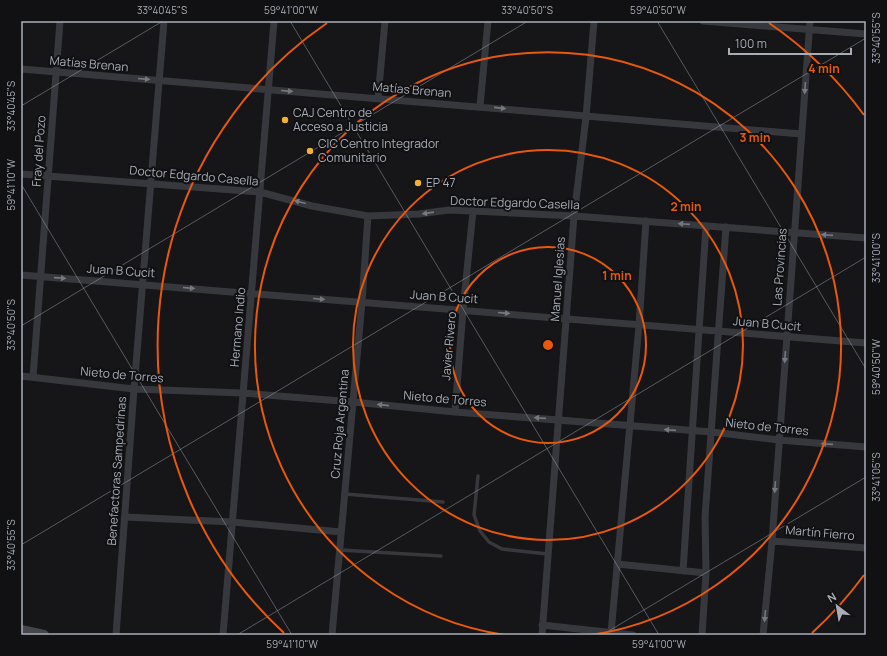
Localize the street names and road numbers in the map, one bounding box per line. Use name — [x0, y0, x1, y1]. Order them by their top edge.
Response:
street label: Matías Brenan — [49, 52, 129, 75]
street label: Matías Brenan — [372, 78, 452, 101]
street label: Fray del Pozo — [28, 115, 49, 187]
street label: Doctor Edgardo Casella — [129, 161, 259, 190]
street label: Doctor Edgardo Casella — [450, 192, 580, 213]
street label: Las Provincias — [768, 227, 791, 306]
street label: Manuel Iglesias — [546, 236, 569, 322]
street label: Juan B Cucit — [86, 260, 156, 281]
street label: Hermano Indio — [226, 286, 249, 367]
street label: Juan B Cucit — [409, 286, 479, 307]
street label: Javier Rivero — [437, 311, 460, 381]
street label: Juan B Cucit — [732, 312, 802, 335]
street label: Nieto de Torres — [80, 362, 165, 387]
street label: Cruz Roja Argentina — [326, 369, 353, 479]
street label: Nieto de Torres — [403, 386, 488, 411]
street label: Benefactoras Sampedrinas — [103, 396, 130, 546]
street label: Nieto de Torres — [725, 414, 810, 439]
street label: Martín Fierro — [785, 521, 856, 544]

